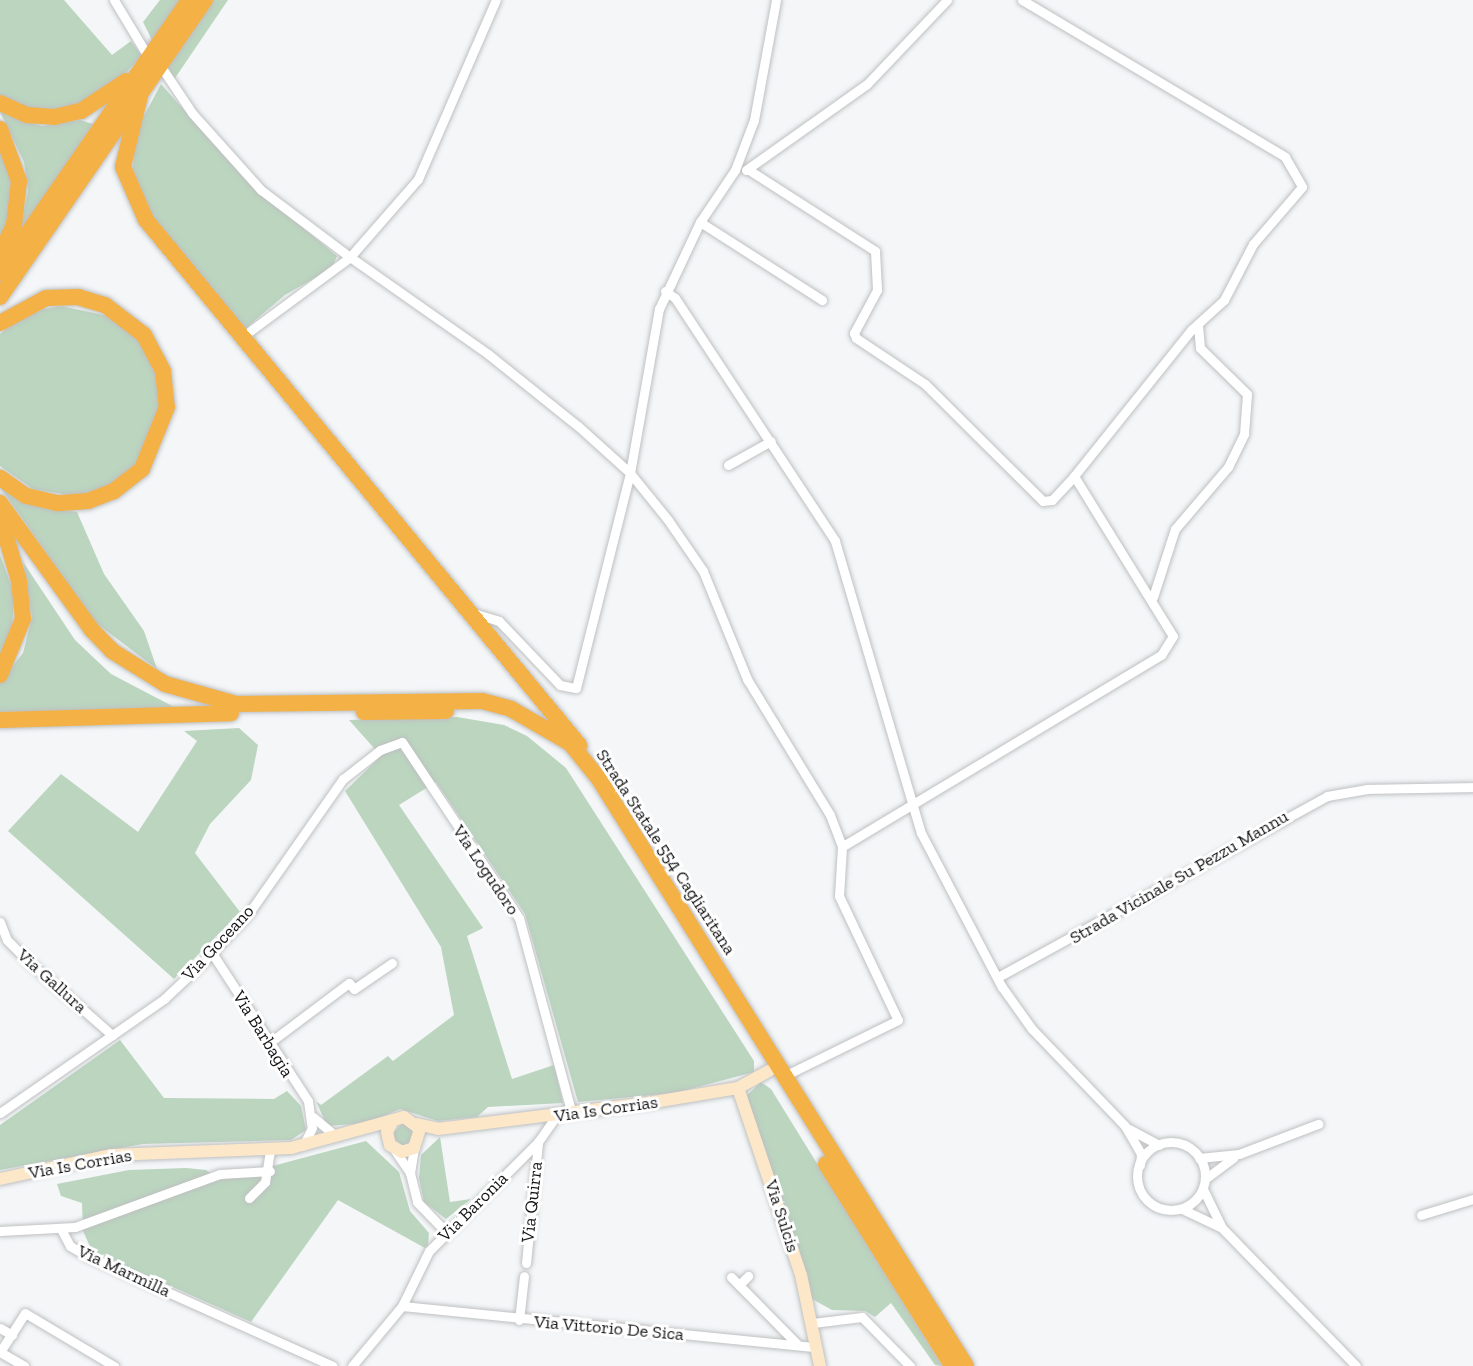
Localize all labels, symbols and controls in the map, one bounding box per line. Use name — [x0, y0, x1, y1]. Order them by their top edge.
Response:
street label: Strada Statale 554 Cagliaritana — [591, 745, 741, 959]
street label: Strada Vicinale Su Pezzu Mannu — [1066, 805, 1292, 949]
street label: Via Logudoro — [448, 821, 524, 919]
street label: Via Goceano — [177, 901, 259, 985]
street label: Via Gallura — [13, 944, 91, 1018]
street label: Via Barbagia — [228, 987, 298, 1081]
street label: Via Is Corrias — [553, 1091, 659, 1127]
street label: Via Is Corrias — [27, 1144, 133, 1184]
street label: Via Quirra — [517, 1160, 547, 1244]
street label: Via Baronia — [434, 1168, 512, 1246]
street label: Via Sulcis — [760, 1177, 804, 1255]
street label: Via Marmilla — [74, 1240, 174, 1302]
street label: Via Vittorio De Sica — [533, 1311, 685, 1345]

